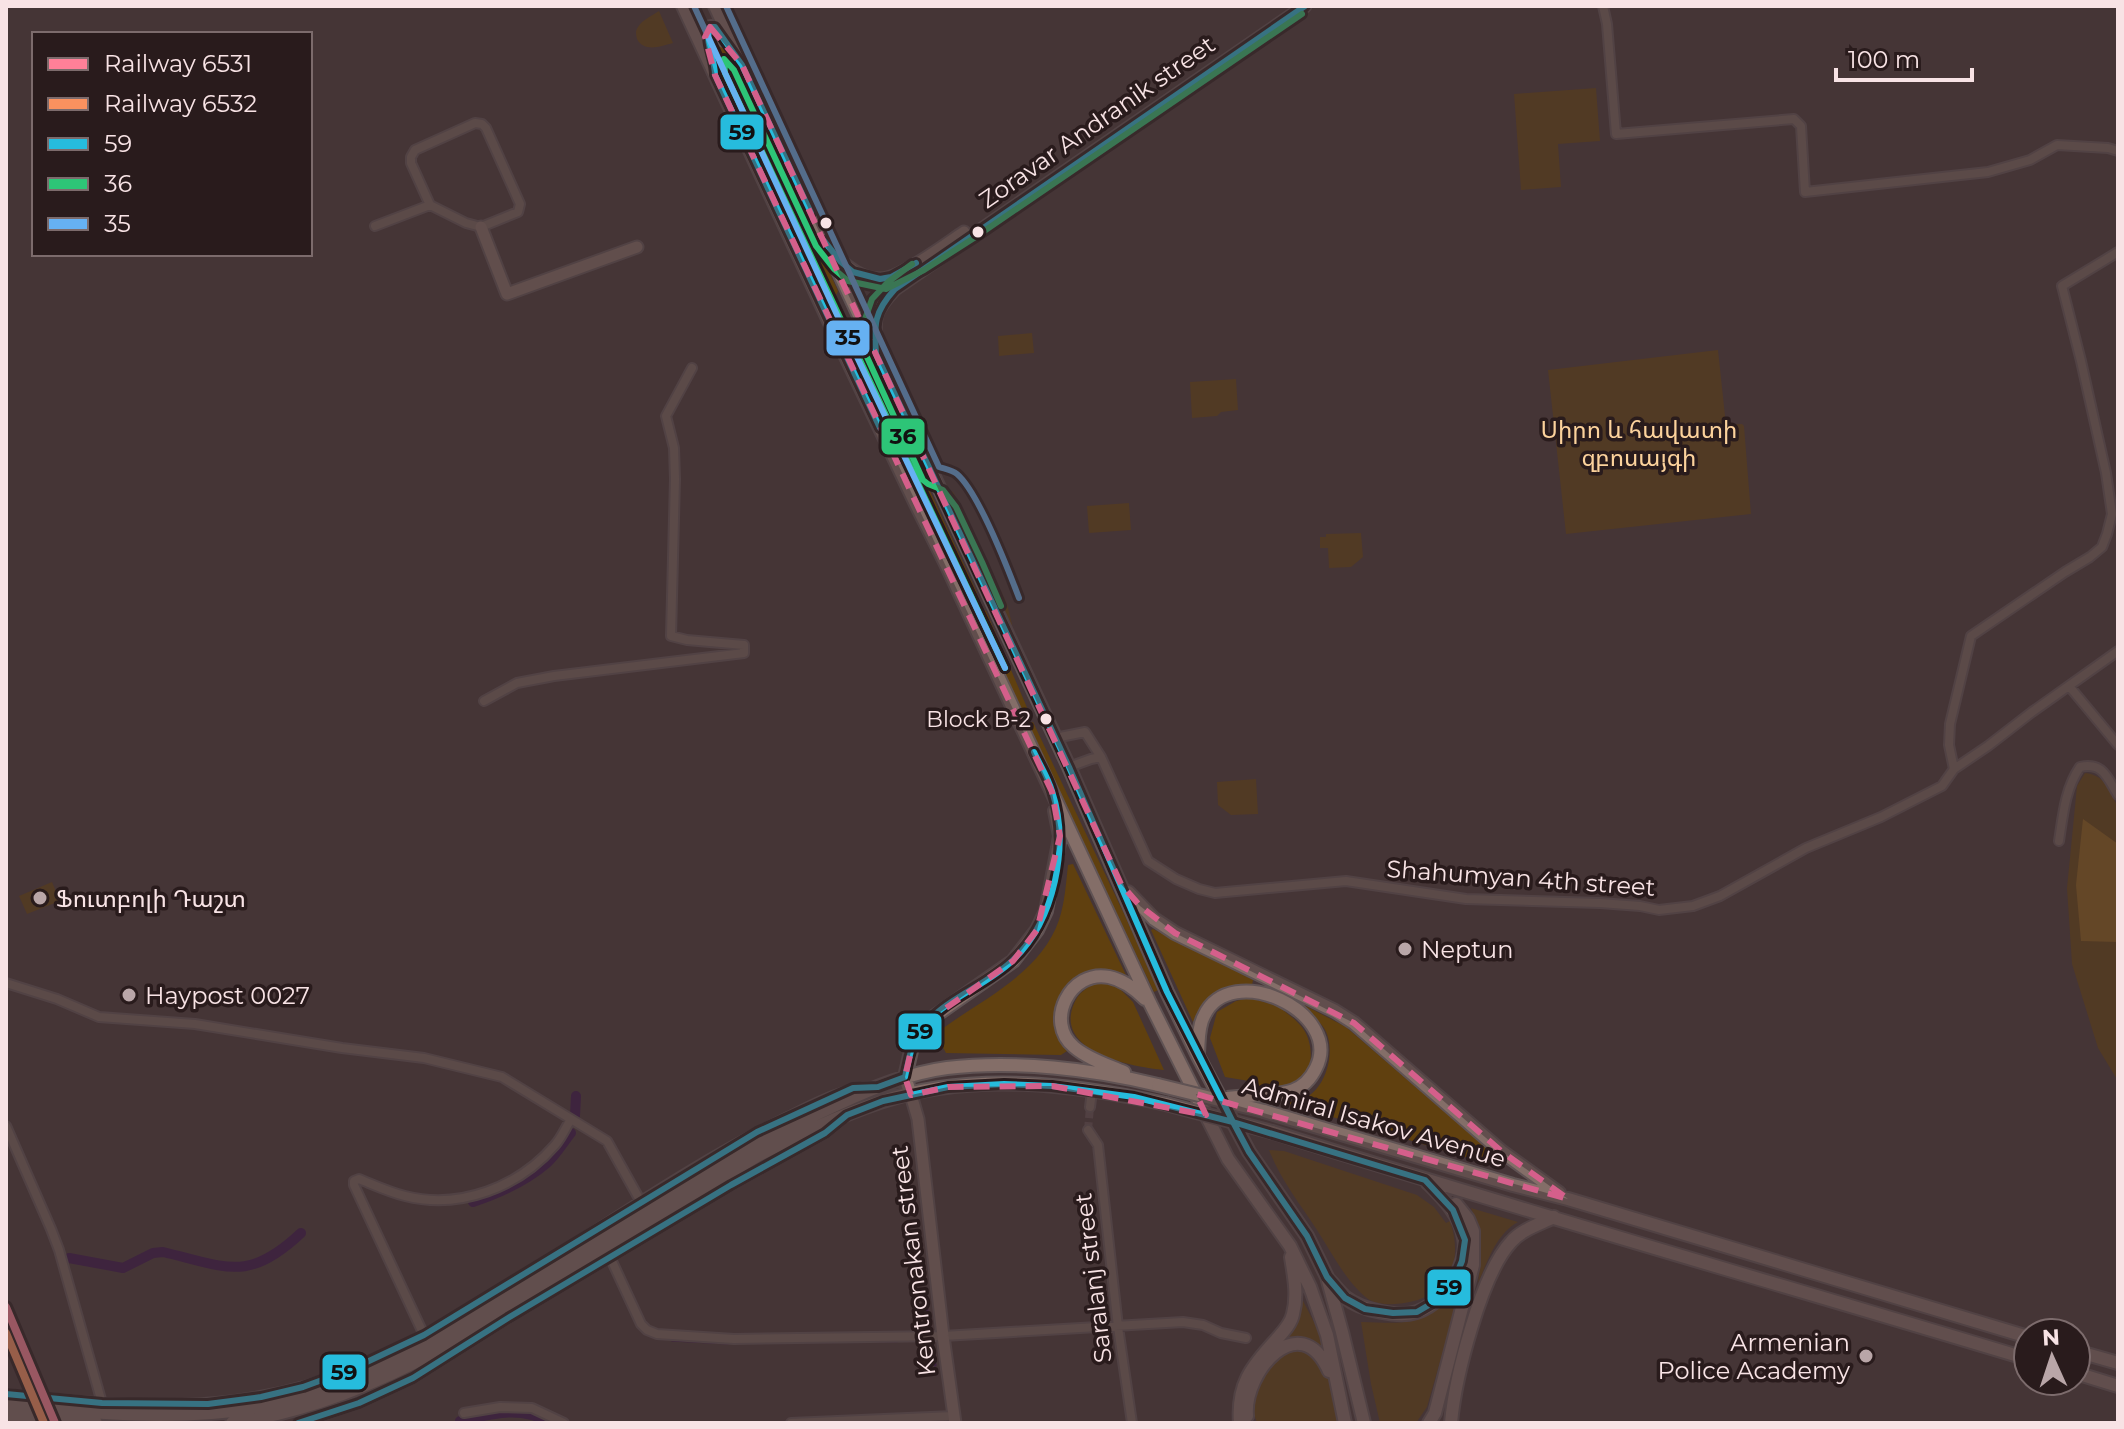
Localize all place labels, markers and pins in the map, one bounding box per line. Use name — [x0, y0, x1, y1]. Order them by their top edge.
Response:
unlabelled marker — [818, 215, 834, 231]
unlabelled marker — [970, 224, 986, 240]
place label: Block B-2 — [926, 706, 1031, 733]
marker: Block B-2 — [1038, 711, 1054, 727]
place label: Ֆուտբոլի Դաշտ — [56, 884, 246, 913]
marker: Ֆուտբոլի Դաշտ — [31, 889, 49, 907]
place label: Neptun — [1421, 935, 1513, 964]
marker: Neptun — [1396, 940, 1414, 958]
place label: Haypost 0027 — [145, 981, 310, 1010]
marker: Haypost 0027 — [120, 986, 138, 1004]
place label: Armenian Police Academy — [1657, 1328, 1850, 1385]
marker: Armenian Police Academy — [1857, 1347, 1875, 1365]

